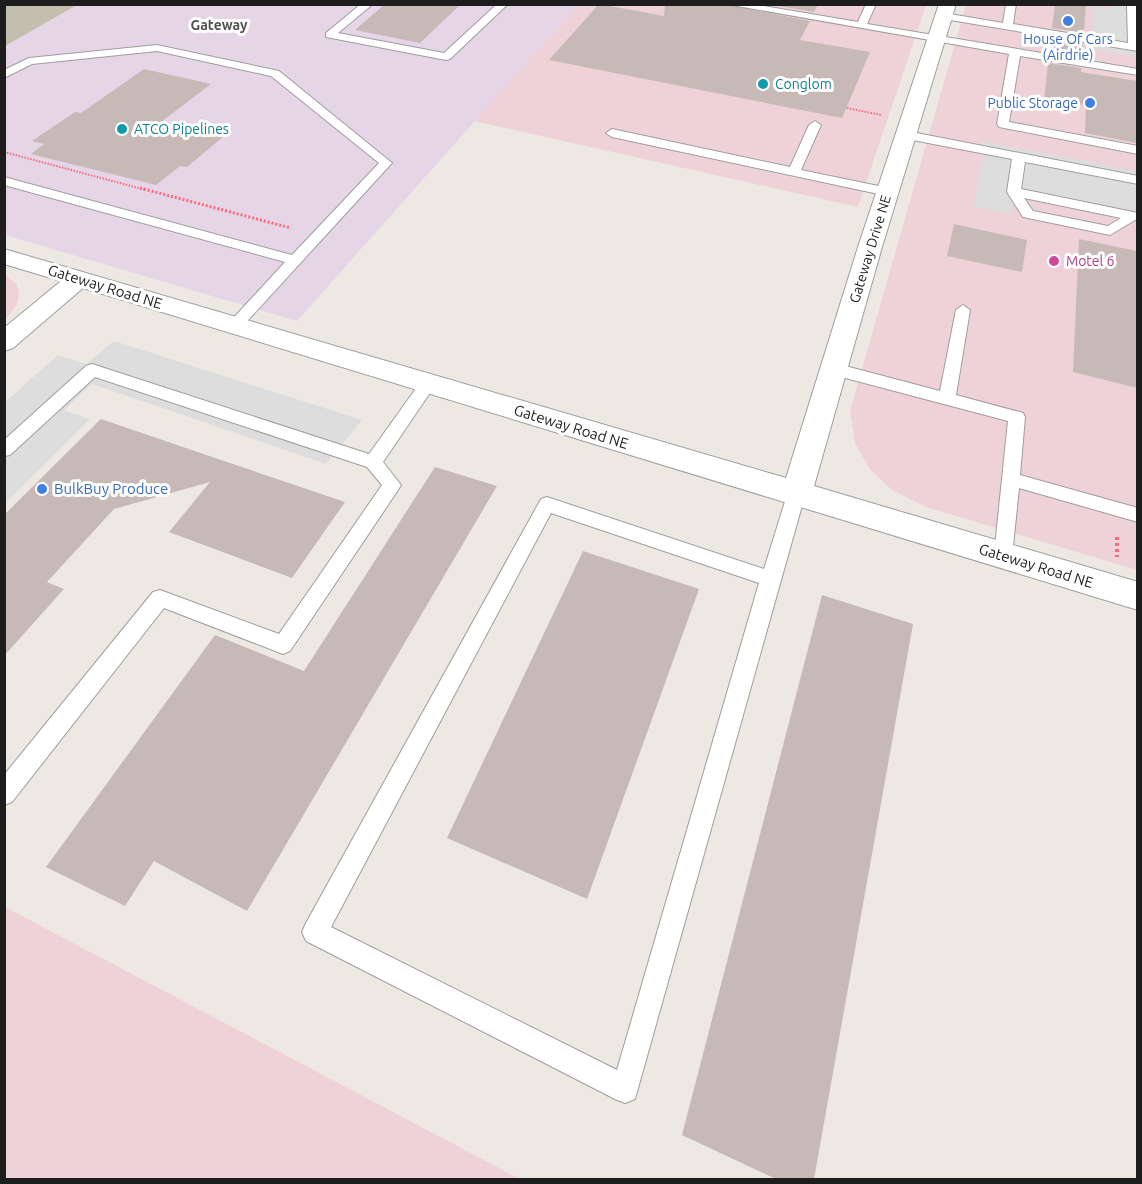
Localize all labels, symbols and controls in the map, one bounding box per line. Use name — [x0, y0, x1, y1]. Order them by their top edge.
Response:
marker: House Of Cars (Airdrie) — [1061, 14, 1075, 28]
district label: Gateway — [191, 17, 248, 33]
place label: House Of Cars (Airdrie) — [1023, 31, 1113, 63]
place label: Conglom — [775, 76, 832, 92]
marker: Conglom — [756, 77, 770, 91]
place label: Public Storage — [987, 95, 1078, 111]
marker: Public Storage — [1083, 96, 1097, 110]
place label: ATCO Pipelines — [134, 121, 229, 137]
marker: ATCO Pipelines — [115, 122, 129, 136]
street label: Gateway Drive NE — [846, 193, 894, 305]
place label: Motel 6 — [1066, 253, 1114, 269]
marker: Motel 6 — [1047, 254, 1061, 268]
street label: Gateway Road NE — [46, 261, 164, 312]
street label: Gateway Road NE — [512, 401, 630, 452]
place label: BulkBuy Produce — [54, 480, 168, 497]
marker: BulkBuy Produce — [35, 482, 49, 496]
street label: Gateway Road NE — [977, 540, 1095, 591]

